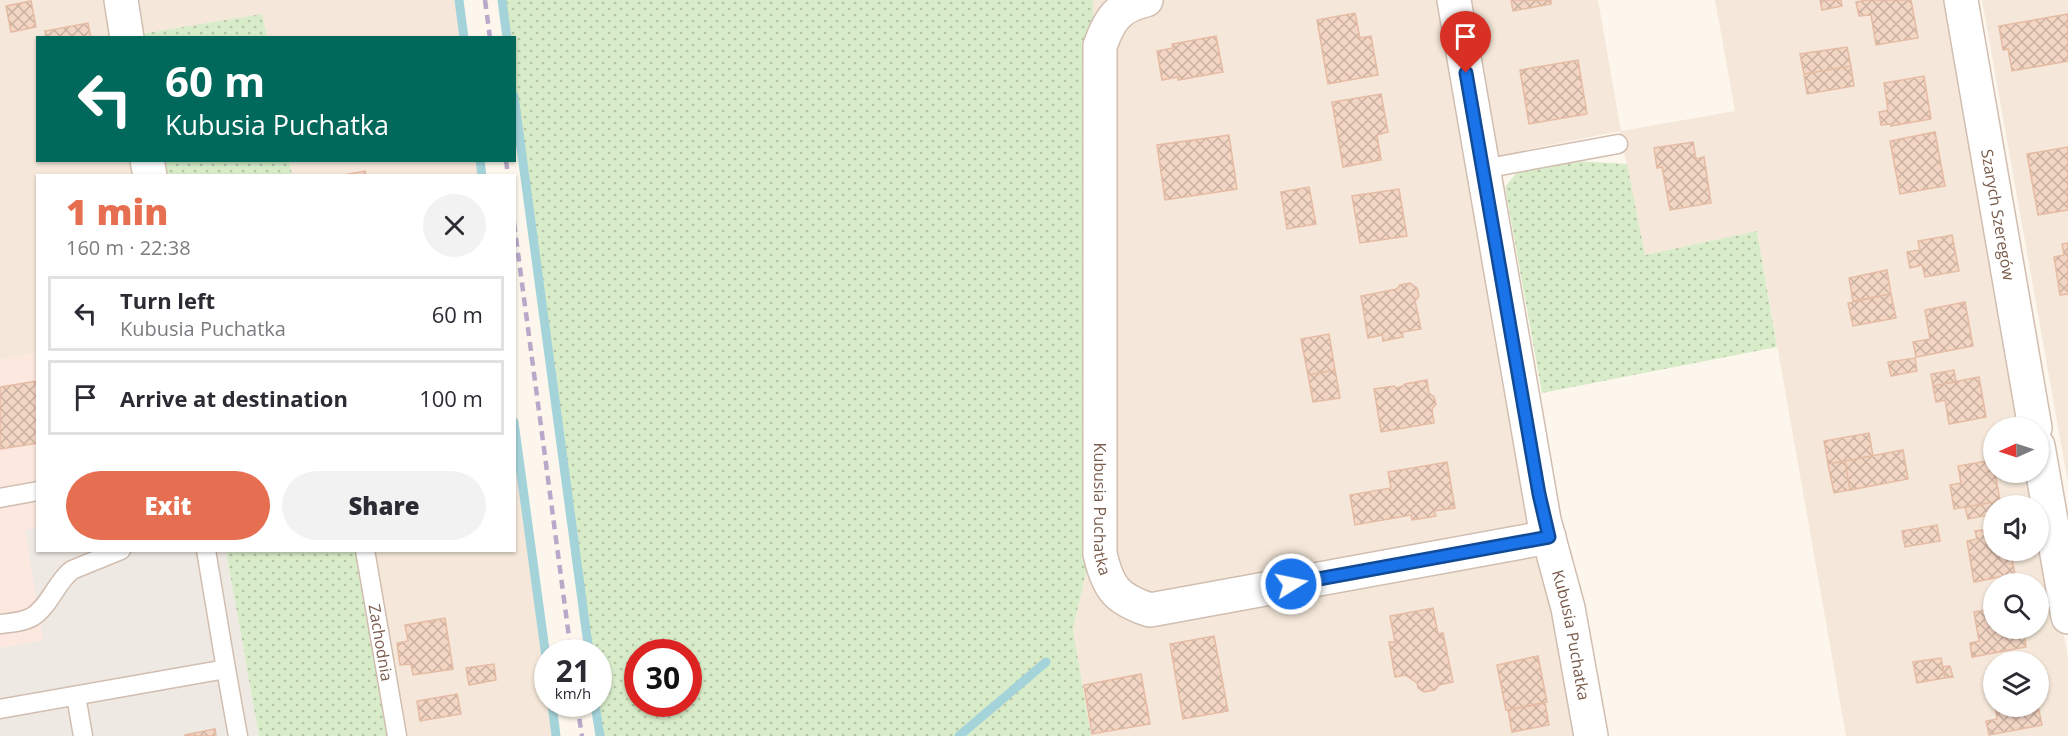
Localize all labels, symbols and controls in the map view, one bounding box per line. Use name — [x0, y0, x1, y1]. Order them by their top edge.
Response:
pin — [1440, 11, 1491, 73]
icon: arrive — [1449, 20, 1482, 53]
text: 60 m — [165, 52, 265, 109]
icon: left — [66, 60, 144, 138]
text: Kubusia Puchatka — [165, 106, 389, 143]
street label: Szarych Szeregów — [1976, 147, 2020, 283]
text: 1 min — [66, 187, 168, 236]
button: close — [423, 194, 486, 257]
text: 160 m · 22:38 — [66, 234, 191, 261]
text: Turn left — [120, 285, 215, 315]
icon: left — [69, 297, 102, 330]
text: 60 m — [432, 299, 483, 329]
text: Kubusia Puchatka — [120, 315, 286, 342]
icon: arrive — [69, 381, 102, 414]
text: Arrive at destination — [120, 383, 348, 413]
text: 100 m — [419, 383, 483, 413]
north arrow — [1983, 417, 2049, 483]
map controls — [1983, 417, 2049, 717]
street label: Kubusia Puchatka — [1089, 443, 1116, 578]
button: Exit — [66, 471, 270, 540]
button: Share — [282, 471, 486, 540]
button: sound — [1983, 495, 2049, 561]
position arrow — [1259, 552, 1323, 616]
street label: Kubusia Puchatka — [1547, 567, 1595, 702]
button: search — [1983, 573, 2049, 639]
street label: Zachodnia — [364, 602, 398, 683]
speed limit sign: 30 — [624, 639, 702, 717]
text: 21 — [556, 650, 590, 691]
button: layers — [1983, 651, 2049, 717]
text: km/h — [555, 683, 591, 703]

